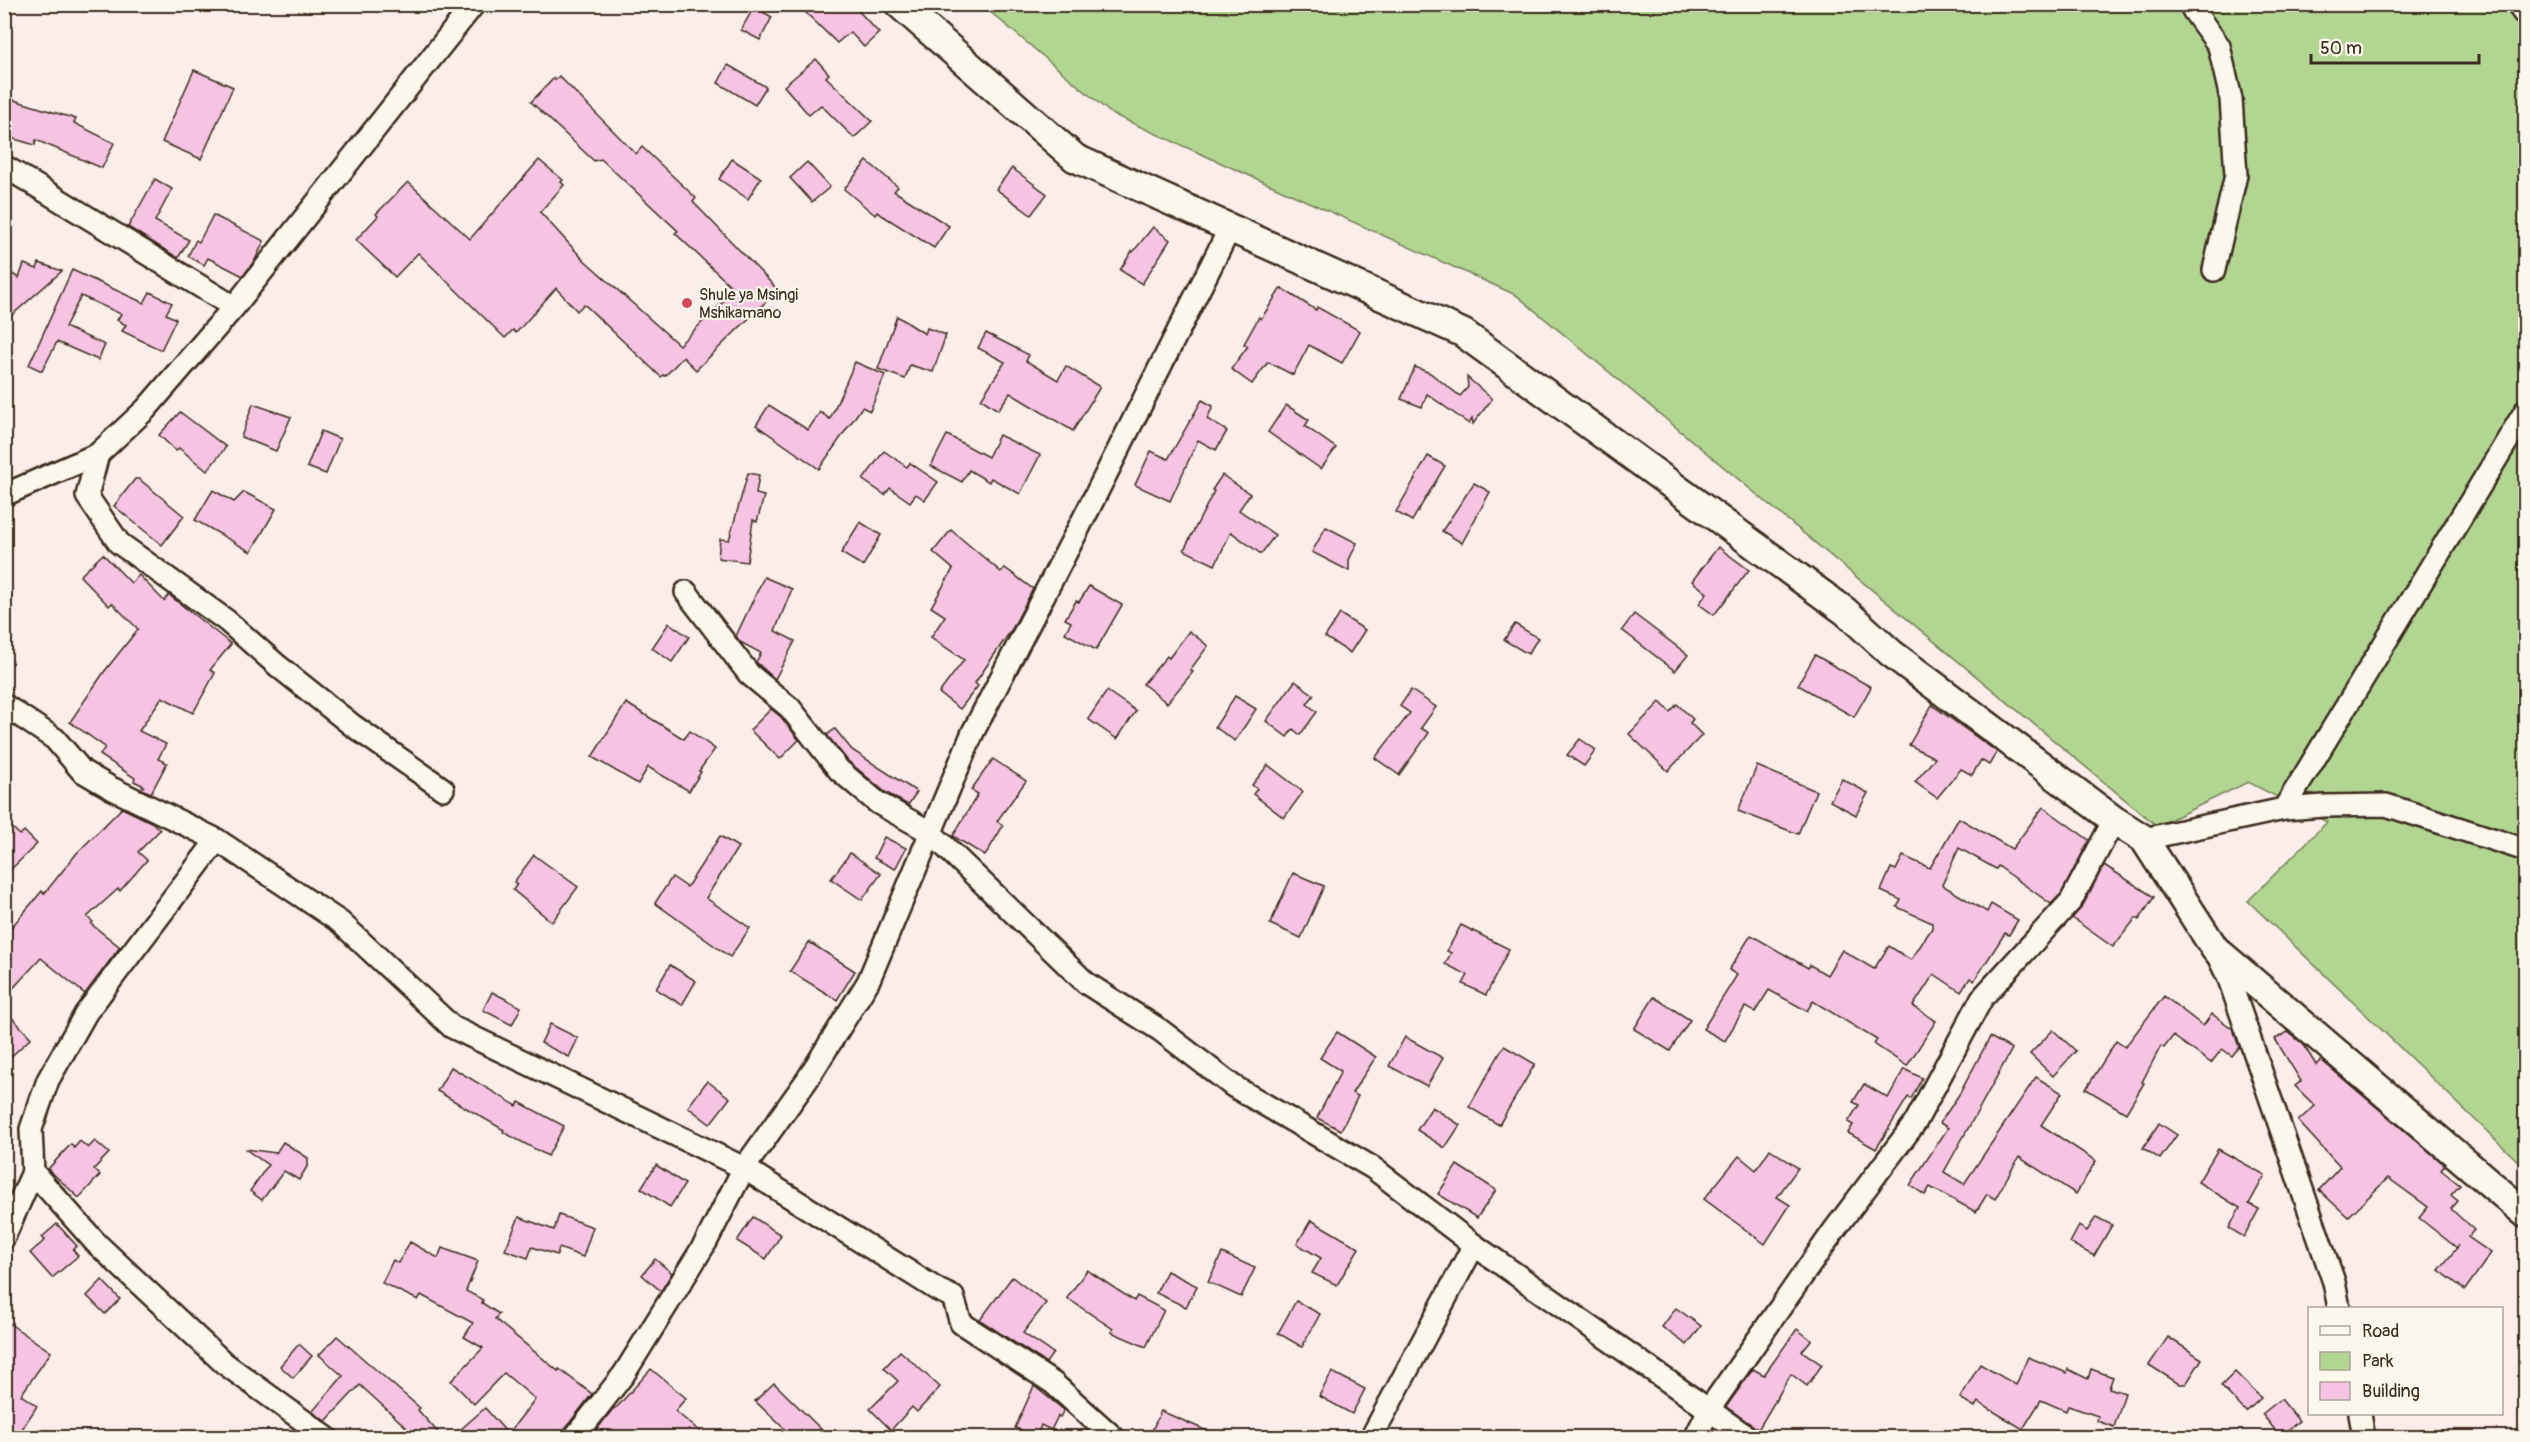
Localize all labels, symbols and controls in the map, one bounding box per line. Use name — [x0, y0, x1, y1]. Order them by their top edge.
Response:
scale bar — [2311, 27, 2479, 65]
text: 50 m — [2320, 37, 2362, 60]
place label: Shule ya Msingi Mshikamano — [699, 285, 798, 323]
marker: Shule ya Msingi Mshikamano — [680, 296, 694, 310]
legend — [2308, 1307, 2503, 1415]
text: Road — [2362, 1320, 2399, 1343]
text: Park — [2362, 1350, 2394, 1373]
text: Building — [2362, 1380, 2420, 1403]

